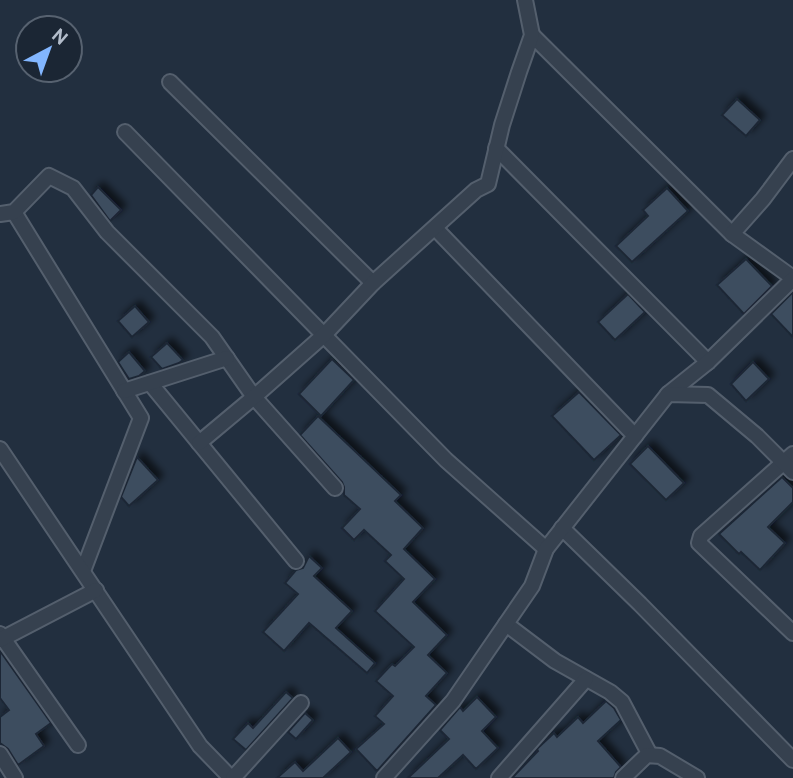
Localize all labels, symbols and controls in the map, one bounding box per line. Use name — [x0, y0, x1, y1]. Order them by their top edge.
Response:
north arrow — [14, 14, 84, 84]
text: N — [46, 24, 72, 51]

